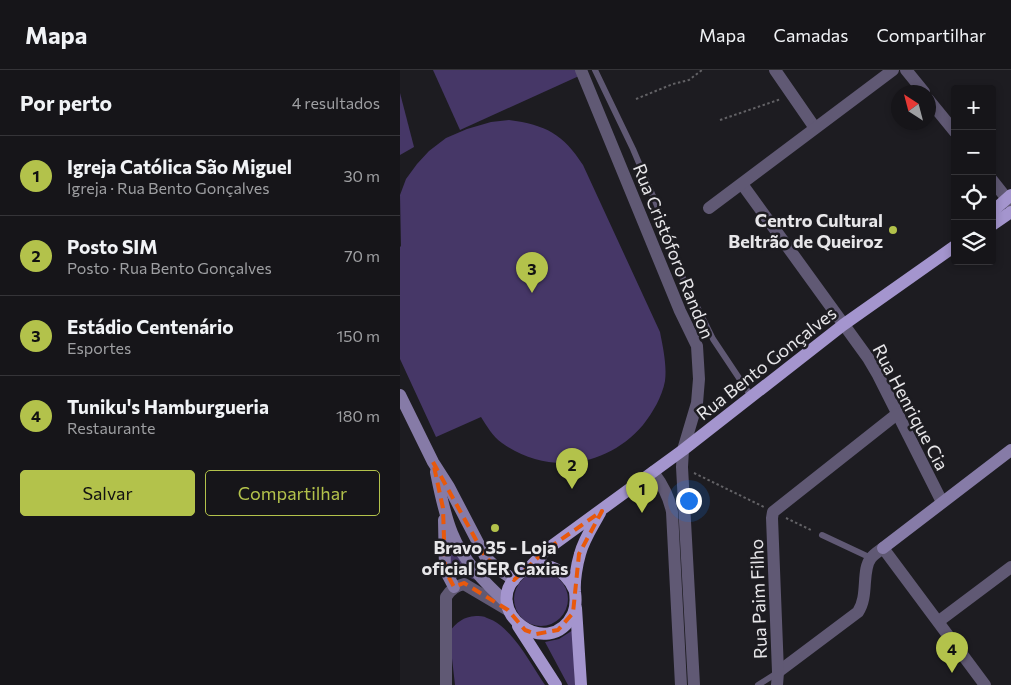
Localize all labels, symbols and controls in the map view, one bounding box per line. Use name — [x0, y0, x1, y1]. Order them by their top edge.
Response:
text: Mapa — [25, 20, 87, 49]
text: Mapa — [699, 24, 746, 46]
text: Camadas — [774, 24, 848, 46]
text: Compartilhar — [876, 24, 986, 46]
north arrow — [891, 85, 936, 130]
map controls — [951, 85, 996, 265]
button: + — [951, 85, 996, 130]
text: Por perto — [20, 90, 112, 115]
text: 4 resultados — [292, 93, 380, 112]
button: − — [951, 130, 996, 175]
text: Igreja Católica São Miguel — [67, 155, 292, 178]
street label: Rua Cristóforo Randon — [629, 160, 719, 342]
text: 1 — [32, 166, 40, 185]
text: 30 m — [343, 166, 380, 185]
button: locate — [951, 175, 996, 220]
text: Igreja · Rua Bento Gonçalves — [67, 178, 270, 197]
place label: Centro Cultural Beltrão de Queiroz — [728, 209, 883, 252]
button: layers — [951, 220, 996, 265]
marker: Centro Cultural Beltrão de Queiroz — [887, 224, 899, 236]
text: Posto SIM — [67, 235, 158, 258]
text: 2 — [31, 246, 41, 265]
text: 70 m — [344, 246, 380, 265]
pin: 3 — [516, 252, 548, 293]
text: Posto · Rua Bento Gonçalves — [67, 258, 272, 277]
street label: Rua Bento Gonçalves — [692, 302, 840, 424]
text: Estádio Centenário — [67, 315, 234, 338]
text: 3 — [31, 326, 41, 345]
text: 150 m — [337, 326, 380, 345]
text: Esportes — [67, 338, 131, 357]
street label: Rua Henrique Cia — [868, 340, 954, 474]
text: Tuniku's Hamburgueria — [67, 395, 269, 418]
text: 4 — [31, 406, 41, 425]
text: 180 m — [336, 406, 380, 425]
text: Restaurante — [67, 418, 155, 437]
pin: 2 — [556, 448, 588, 489]
button: Salvar — [20, 470, 195, 516]
button: Compartilhar — [205, 470, 380, 516]
pin: 1 — [626, 472, 658, 513]
your location — [676, 488, 702, 514]
marker: Bravo 35 - Loja oficial SER Caxias — [489, 522, 501, 534]
place label: Bravo 35 - Loja oficial SER Caxias — [422, 536, 568, 579]
street label: Rua Paim Filho — [745, 539, 771, 659]
pin: 4 — [936, 632, 968, 673]

